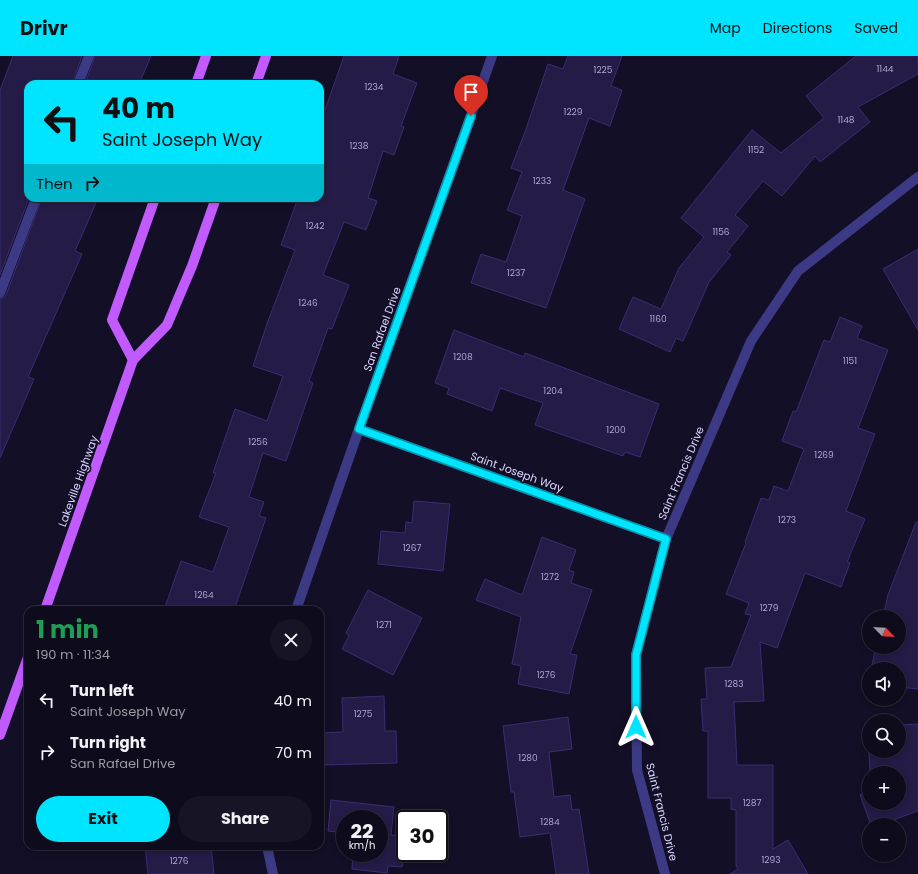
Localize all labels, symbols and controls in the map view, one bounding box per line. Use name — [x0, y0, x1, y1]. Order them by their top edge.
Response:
text: Drivr — [20, 15, 68, 42]
text: Map — [710, 18, 741, 38]
text: Directions — [763, 18, 832, 38]
text: Saved — [854, 18, 898, 38]
house number: 1144 — [876, 63, 894, 75]
house number: 1225 — [594, 64, 613, 76]
pin — [454, 75, 488, 116]
house number: 1234 — [364, 81, 384, 93]
icon: arrive — [460, 81, 482, 103]
text: 40 m — [102, 89, 175, 128]
icon: left — [36, 96, 88, 148]
house number: 1229 — [564, 106, 583, 118]
house number: 1148 — [837, 114, 855, 126]
text: Saint Joseph Way — [102, 127, 262, 152]
house number: 1238 — [349, 140, 369, 152]
house number: 1152 — [748, 144, 764, 156]
icon: right — [81, 172, 103, 194]
text: Then — [36, 173, 73, 194]
house number: 1233 — [533, 175, 551, 187]
house number: 1242 — [306, 220, 324, 232]
house number: 1156 — [712, 226, 730, 238]
house number: 1237 — [507, 267, 525, 279]
street label: San Rafael Drive — [359, 284, 405, 374]
house number: 1246 — [298, 297, 318, 309]
house number: 1160 — [649, 313, 667, 325]
house number: 1208 — [453, 351, 473, 363]
house number: 1151 — [843, 355, 857, 367]
house number: 1204 — [543, 385, 563, 397]
house number: 1200 — [606, 424, 626, 436]
street label: Saint Francis Drive — [654, 424, 708, 522]
street label: Lakeville Highway — [54, 432, 102, 529]
house number: 1256 — [248, 436, 268, 448]
street label: Saint Joseph Way — [468, 448, 566, 497]
house number: 1269 — [814, 449, 834, 461]
house number: 1273 — [778, 514, 796, 526]
house number: 1267 — [403, 542, 421, 554]
house number: 1272 — [541, 571, 559, 583]
house number: 1264 — [194, 589, 214, 601]
house number: 1279 — [760, 602, 779, 614]
north arrow — [862, 610, 906, 654]
map controls — [862, 610, 906, 862]
text: 1 min — [36, 613, 99, 646]
button: close — [270, 619, 312, 661]
house number: 1271 — [376, 619, 392, 631]
text: 190 m · 11:34 — [36, 645, 110, 664]
button: sound — [862, 662, 906, 706]
house number: 1276 — [537, 669, 556, 681]
house number: 1283 — [724, 678, 744, 690]
text: Turn left — [70, 680, 134, 701]
icon: left — [36, 689, 58, 711]
text: 40 m — [274, 690, 312, 711]
text: Saint Joseph Way — [70, 702, 186, 721]
position arrow — [615, 706, 657, 748]
house number: 1275 — [354, 708, 373, 720]
button: search — [862, 714, 906, 758]
text: Turn right — [70, 732, 146, 753]
icon: right — [36, 741, 58, 763]
text: 70 m — [275, 742, 312, 763]
house number: 1280 — [518, 752, 538, 764]
text: San Rafael Drive — [70, 754, 175, 773]
street label: Saint Francis Drive — [642, 761, 682, 863]
button: + — [862, 766, 906, 810]
button: Exit — [36, 796, 170, 842]
button: Share — [178, 796, 312, 842]
house number: 1287 — [743, 797, 761, 809]
speed limit sign: 30 — [396, 810, 448, 862]
house number: 1284 — [540, 816, 560, 828]
text: 22 — [351, 817, 373, 845]
button: − — [862, 818, 906, 862]
text: km/h — [349, 838, 375, 853]
house number: 1293 — [761, 854, 781, 866]
house number: 1276 — [170, 855, 189, 867]

